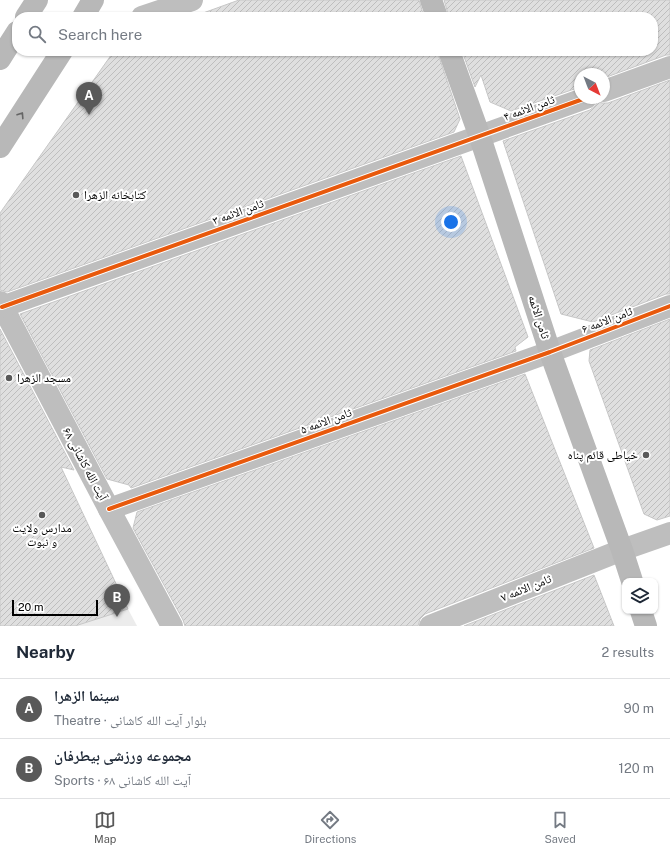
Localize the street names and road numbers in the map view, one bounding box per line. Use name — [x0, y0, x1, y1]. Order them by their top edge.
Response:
street label: ثامن الائمه ۴ — [501, 92, 557, 124]
street label: ثامن الائمه ۳ — [210, 196, 266, 228]
street label: ثامن الائمه — [525, 293, 553, 341]
street label: ثامن الائمه ۶ — [579, 304, 635, 336]
street label: ثامن الائمه ۵ — [298, 405, 354, 437]
street label: آیت الله کاشانی ۶۸ — [60, 425, 111, 504]
street label: ثامن الائمه ۷ — [499, 571, 554, 605]

